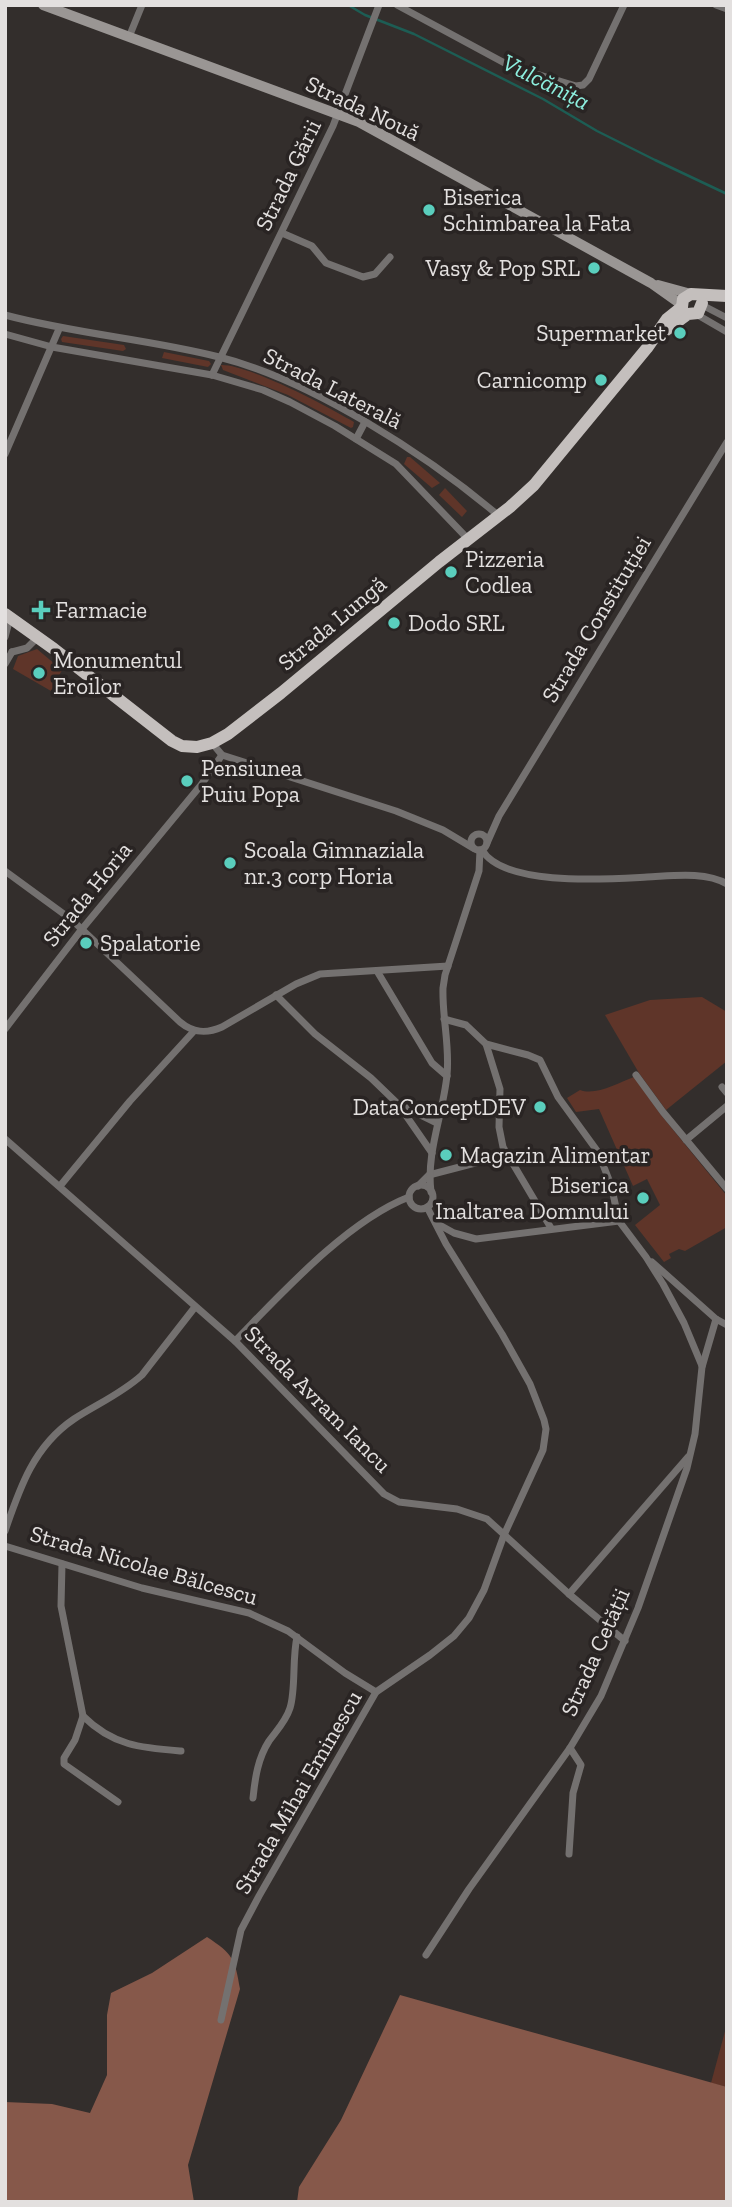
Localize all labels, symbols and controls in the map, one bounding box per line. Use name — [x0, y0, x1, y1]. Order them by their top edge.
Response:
water label: Vulcănița — [498, 47, 595, 116]
street label: Strada Nouă — [301, 69, 425, 147]
street label: Strada Gării — [249, 115, 327, 235]
place label: Biserica Schimbarea la Fata — [443, 183, 631, 237]
marker: Biserica Schimbarea la Fata — [421, 202, 437, 218]
place label: Vasy & Pop SRL — [425, 254, 580, 282]
marker: Vasy & Pop SRL — [586, 260, 602, 276]
place label: Supermarket — [536, 319, 666, 347]
marker: Supermarket — [672, 325, 688, 341]
street label: Strada Laterală — [259, 341, 407, 435]
place label: Carnicomp — [477, 366, 587, 394]
marker: Carnicomp — [593, 372, 609, 388]
street label: Strada Constituției — [535, 531, 657, 707]
place label: Pizzeria Codlea — [465, 545, 544, 599]
marker: Pizzeria Codlea — [443, 564, 459, 580]
street label: Strada Lungă — [272, 570, 392, 676]
place label: Farmacie — [55, 596, 147, 624]
marker: Farmacie — [33, 602, 49, 618]
place label: Dodo SRL — [408, 609, 505, 637]
marker: Dodo SRL — [386, 615, 402, 631]
place label: Monumentul Eroilor — [53, 646, 182, 700]
marker: Monumentul Eroilor — [31, 665, 47, 681]
place label: Pensiunea Puiu Popa — [201, 754, 302, 808]
marker: Pensiunea Puiu Popa — [179, 773, 195, 789]
street label: Strada Horia — [36, 836, 138, 952]
place label: Scoala Gimnaziala nr.3 corp Horia — [244, 836, 424, 890]
marker: Scoala Gimnaziala nr.3 corp Horia — [222, 855, 238, 871]
place label: Spalatorie — [100, 929, 201, 957]
marker: Spalatorie — [78, 935, 94, 951]
place label: DataConceptDEV — [353, 1093, 526, 1121]
marker: DataConceptDEV — [532, 1099, 548, 1115]
place label: Magazin Alimentar — [460, 1141, 650, 1169]
marker: Magazin Alimentar — [438, 1147, 454, 1163]
place label: Biserica Inaltarea Domnului — [435, 1171, 629, 1225]
marker: Biserica Inaltarea Domnului — [635, 1190, 651, 1206]
street label: Strada Avram Iancu — [239, 1320, 397, 1478]
street label: Strada Nicolae Bălcescu — [27, 1519, 261, 1611]
street label: Strada Cetății — [554, 1584, 636, 1720]
street label: Strada Mihai Eminescu — [228, 1685, 368, 1899]

